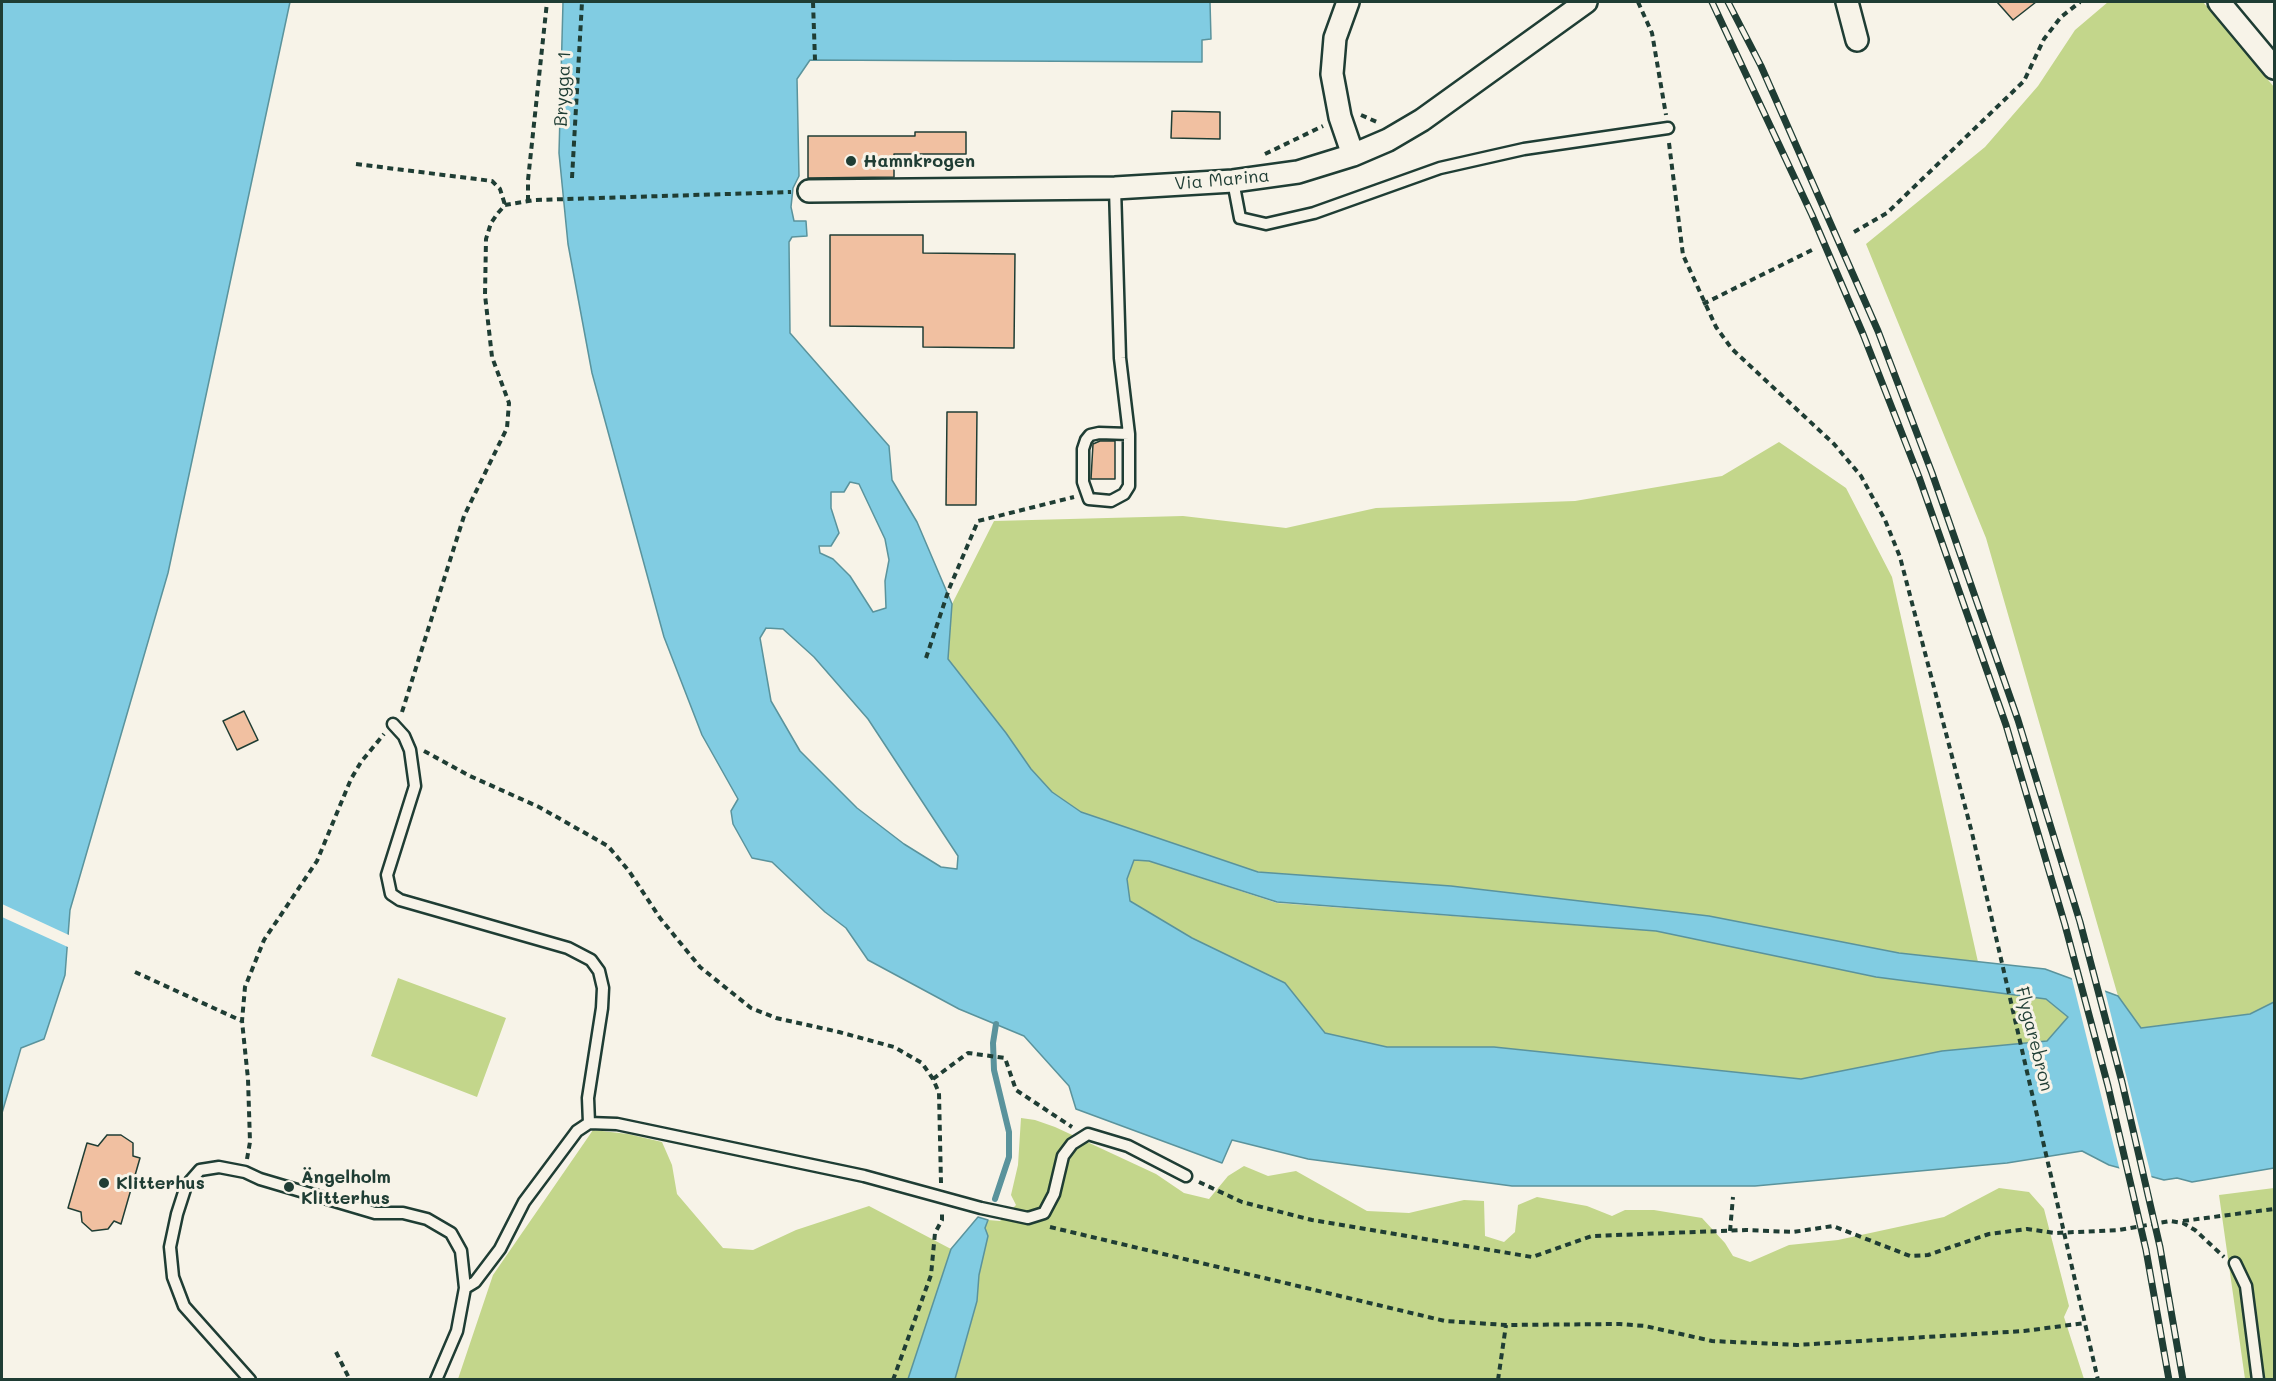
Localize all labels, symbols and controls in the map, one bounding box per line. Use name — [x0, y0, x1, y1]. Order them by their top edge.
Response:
street label: Brygga 1 — [550, 51, 576, 127]
place label: Hamnkrogen — [863, 150, 975, 172]
marker: Hamnkrogen — [844, 154, 858, 168]
street label: Via Marina — [1174, 165, 1270, 195]
street label: Flygarebron — [2011, 984, 2057, 1094]
place label: Ängelholm Klitterhus — [301, 1166, 391, 1208]
place label: Klitterhus — [116, 1172, 205, 1194]
marker: Klitterhus — [97, 1176, 111, 1190]
marker: Ängelholm Klitterhus — [282, 1180, 296, 1194]

